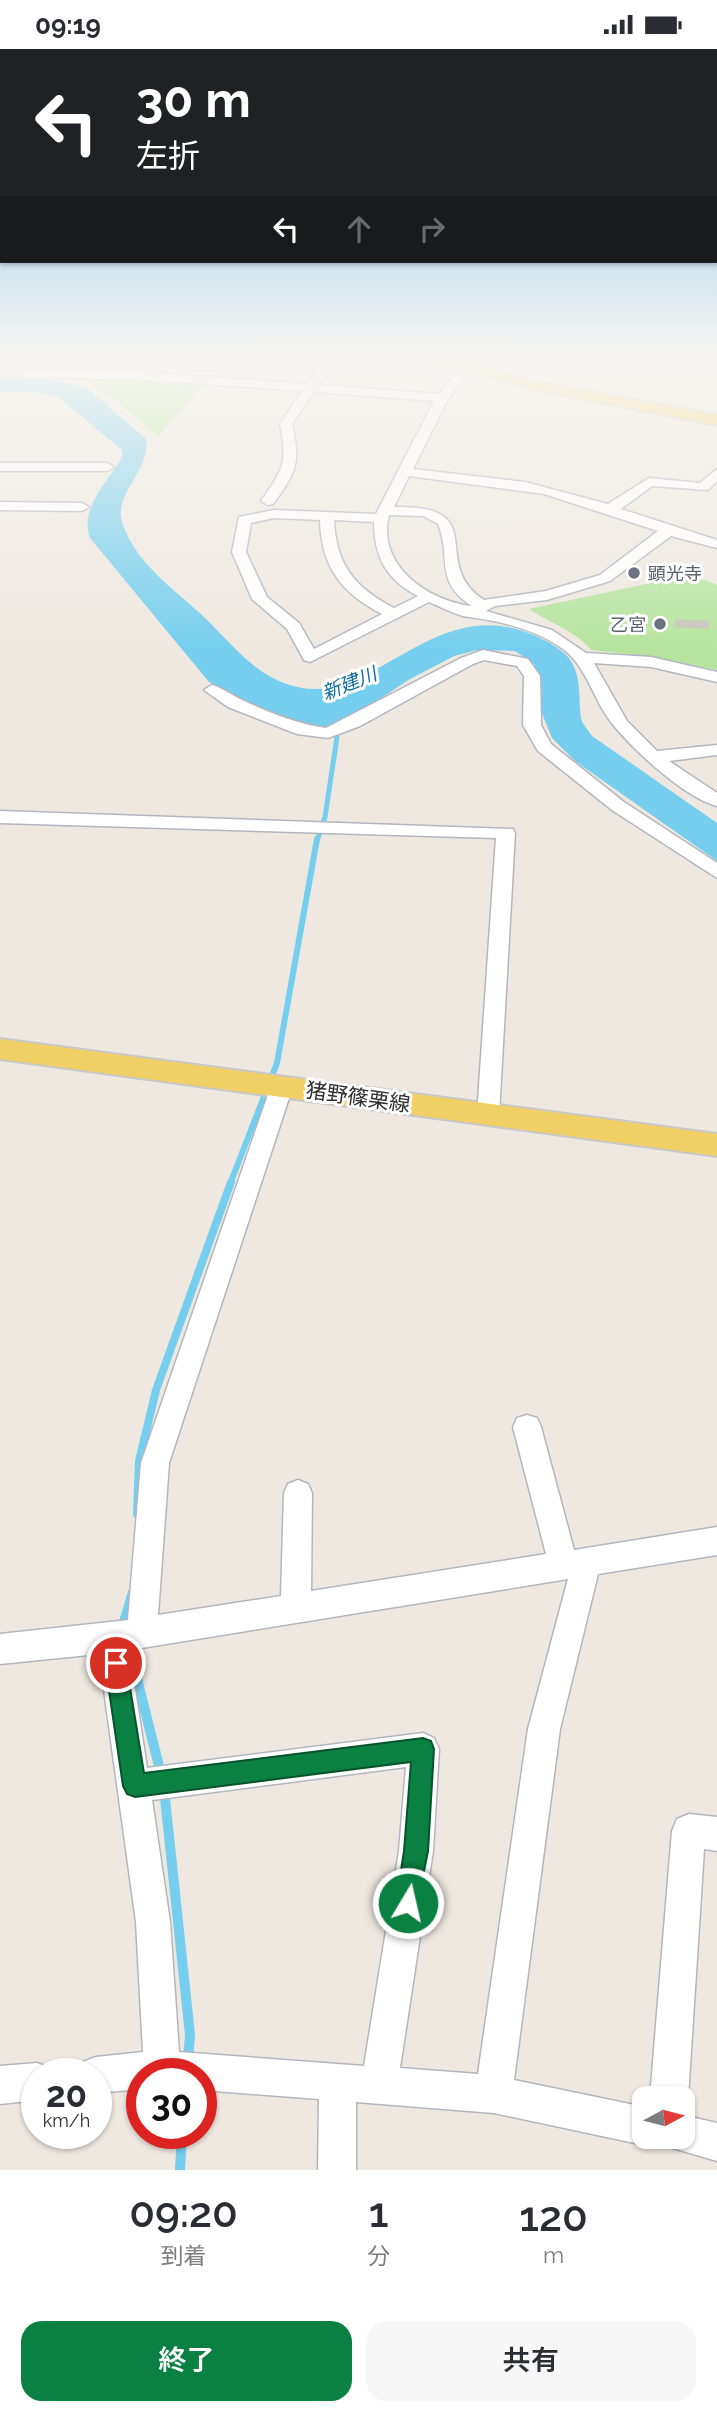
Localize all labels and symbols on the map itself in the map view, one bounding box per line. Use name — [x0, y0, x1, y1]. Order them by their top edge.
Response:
place label: 顕光寺 — [648, 563, 702, 584]
marker: 顕光寺 — [626, 565, 642, 581]
place label: 乙宮 — [610, 614, 646, 635]
marker: 乙宮 — [652, 616, 668, 632]
water label: 新建川 — [318, 661, 381, 704]
street label: 猪野篠栗線 — [304, 1077, 412, 1117]
pin — [86, 1633, 146, 1693]
position arrow — [371, 1866, 445, 1940]
speed limit sign: 30 — [126, 2058, 217, 2149]
north arrow — [632, 2086, 695, 2149]

